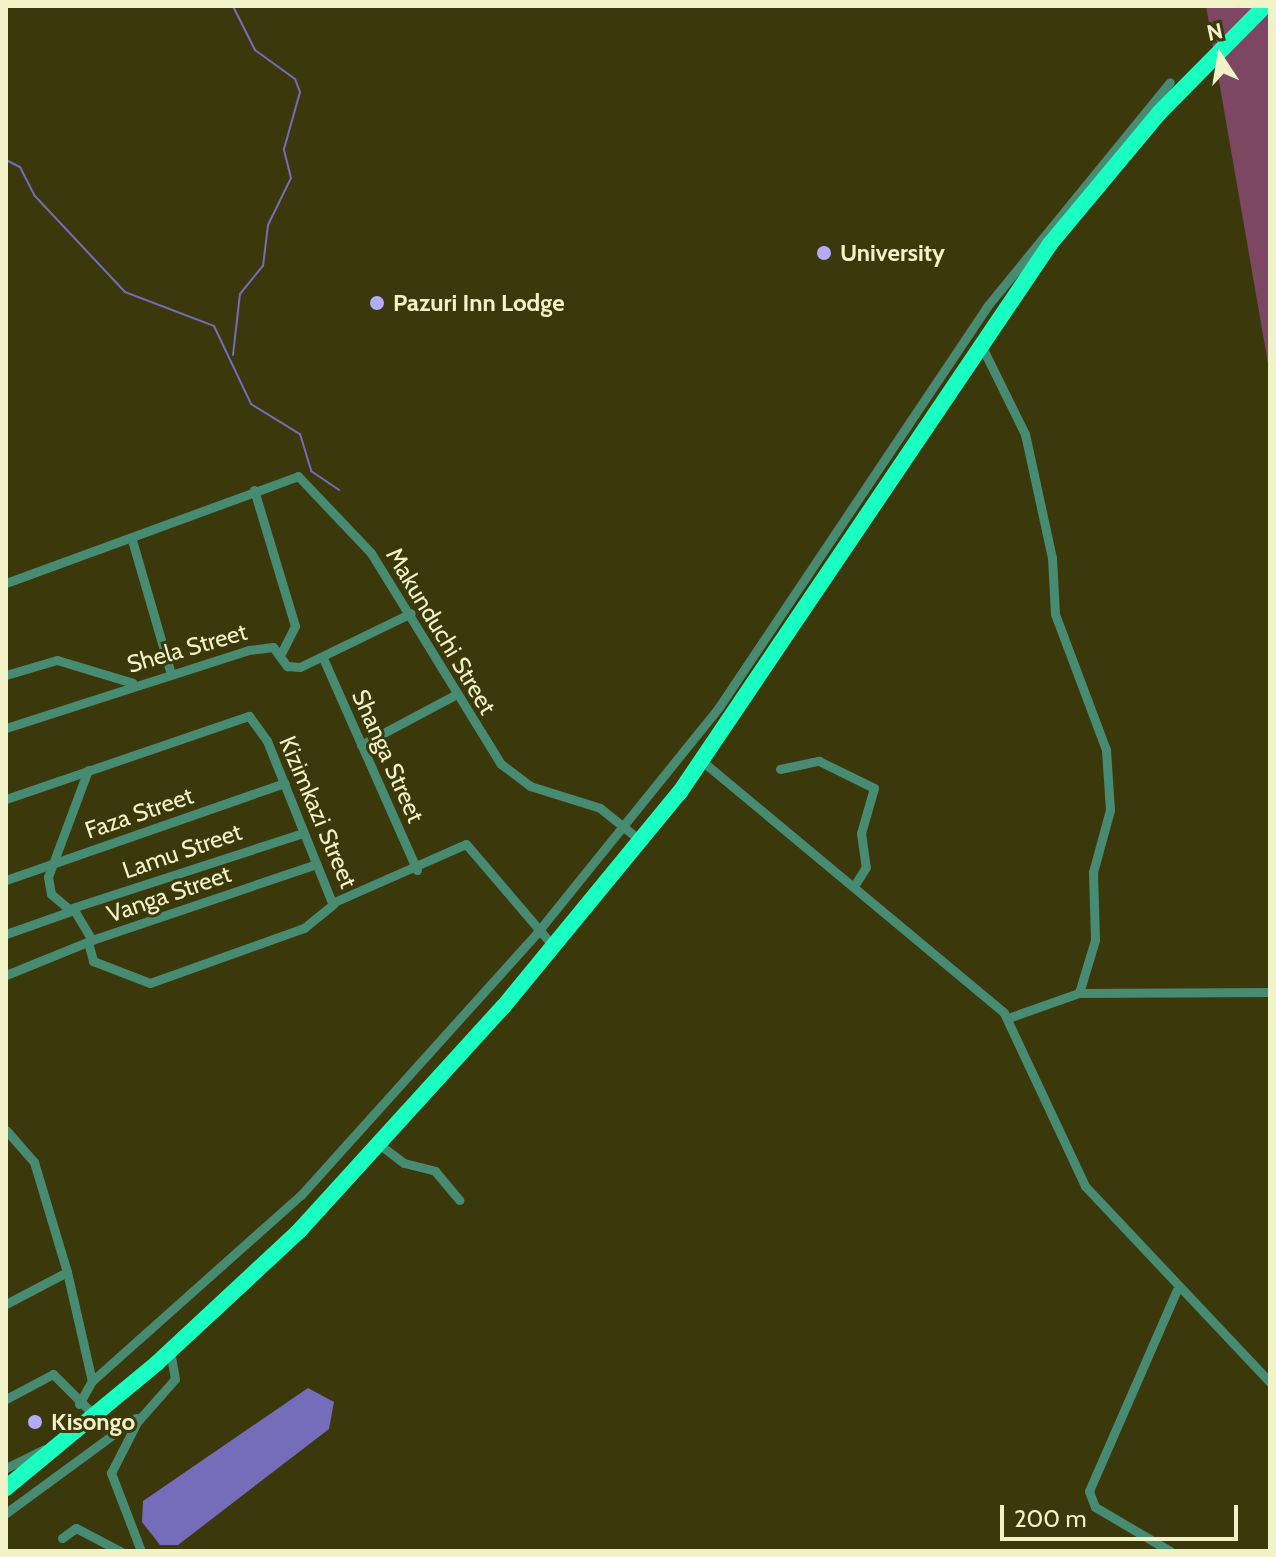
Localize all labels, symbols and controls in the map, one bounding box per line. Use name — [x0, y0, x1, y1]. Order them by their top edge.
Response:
north arrow — [1180, 16, 1260, 96]
text: N — [1204, 17, 1225, 47]
place label: University — [840, 239, 945, 267]
marker: University — [815, 244, 833, 262]
place label: Pazuri Inn Lodge — [393, 289, 565, 317]
marker: Pazuri Inn Lodge — [368, 294, 386, 312]
street label: Makunduchi Street — [380, 542, 502, 720]
street label: Shela Street — [124, 617, 250, 679]
street label: Shanga Street — [346, 685, 430, 827]
street label: Kizimkazi Street — [273, 732, 363, 892]
street label: Faza Street — [81, 781, 197, 845]
street label: Lamu Street — [119, 817, 245, 885]
street label: Vanga Street — [103, 859, 235, 929]
place label: Kisongo — [51, 1408, 135, 1436]
marker: Kisongo — [26, 1413, 44, 1431]
scale bar — [1004, 1489, 1242, 1539]
text: 200 m — [1014, 1504, 1087, 1533]

